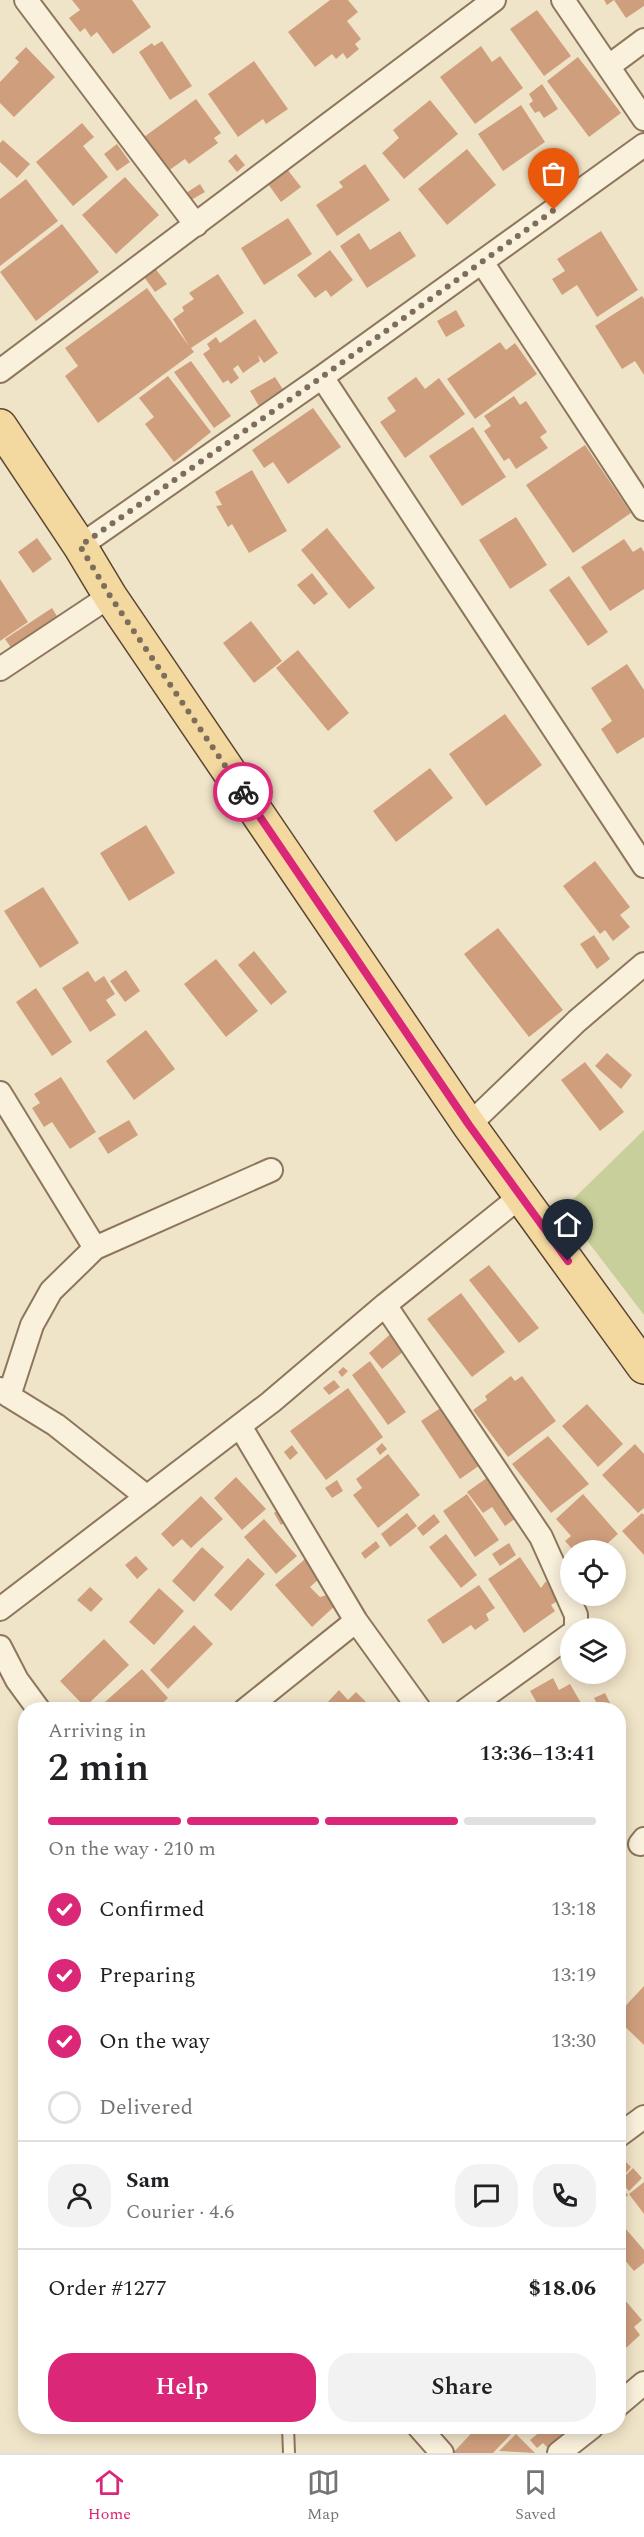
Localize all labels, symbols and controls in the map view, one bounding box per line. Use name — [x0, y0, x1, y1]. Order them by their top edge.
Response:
pin — [528, 148, 579, 210]
icon: bag — [537, 157, 570, 190]
courier — [213, 762, 273, 822]
icon: bike — [227, 776, 260, 809]
pin — [542, 1199, 593, 1261]
icon: home — [551, 1208, 584, 1241]
map controls — [560, 1540, 626, 1684]
button: locate — [560, 1540, 626, 1606]
button: layers — [560, 1618, 626, 1684]
text: Arriving in — [48, 1716, 146, 1746]
text: 13:36–13:41 — [479, 1737, 596, 1770]
text: 2 min — [48, 1739, 149, 1798]
text: On the way · 210 m — [48, 1834, 216, 1864]
icon: check — [48, 1893, 81, 1926]
text: Confirmed — [99, 1893, 205, 1926]
text: 13:18 — [551, 1894, 596, 1924]
icon: check — [48, 1959, 81, 1992]
text: Preparing — [99, 1959, 196, 1992]
text: 13:19 — [551, 1960, 596, 1990]
icon: check — [48, 2025, 81, 2058]
text: On the way — [99, 2025, 210, 2058]
text: 13:30 — [551, 2026, 596, 2056]
text: Delivered — [99, 2091, 193, 2124]
button: person — [48, 2164, 111, 2227]
text: Sam — [126, 2164, 170, 2197]
button: chat — [455, 2164, 518, 2227]
button: phone — [533, 2164, 596, 2227]
text: Courier · 4.6 — [126, 2197, 234, 2227]
text: Order #1277 — [48, 2272, 167, 2305]
text: $18.06 — [528, 2272, 596, 2305]
button: Help — [48, 2353, 316, 2422]
button: Share — [328, 2353, 596, 2422]
tab: Home — [88, 2466, 131, 2526]
tab: Map — [307, 2466, 340, 2526]
tab: Saved — [515, 2466, 556, 2526]

